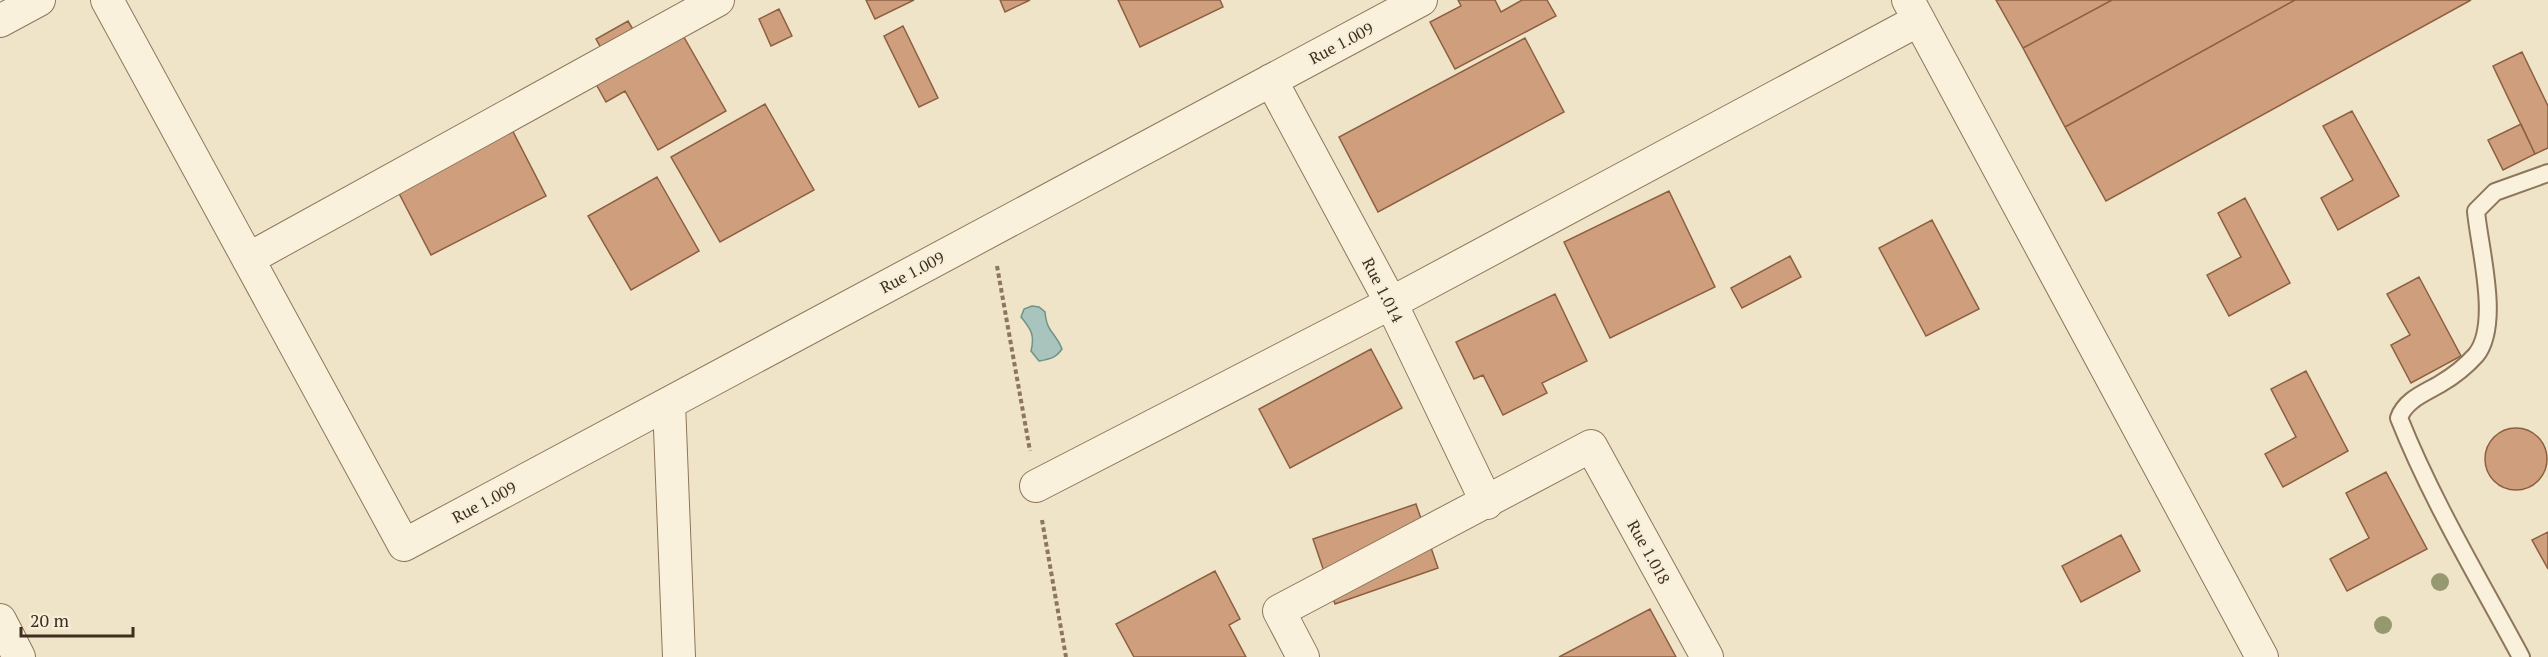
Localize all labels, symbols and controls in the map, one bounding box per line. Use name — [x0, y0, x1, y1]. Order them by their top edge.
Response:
street label: Rue 1.009 — [1305, 17, 1377, 69]
street label: Rue 1.009 — [876, 246, 948, 298]
street label: Rue 1.014 — [1357, 254, 1409, 327]
street label: Rue 1.009 — [448, 476, 520, 528]
street label: Rue 1.018 — [1622, 516, 1676, 588]
scale bar — [21, 600, 134, 638]
text: 20 m — [30, 608, 70, 632]

